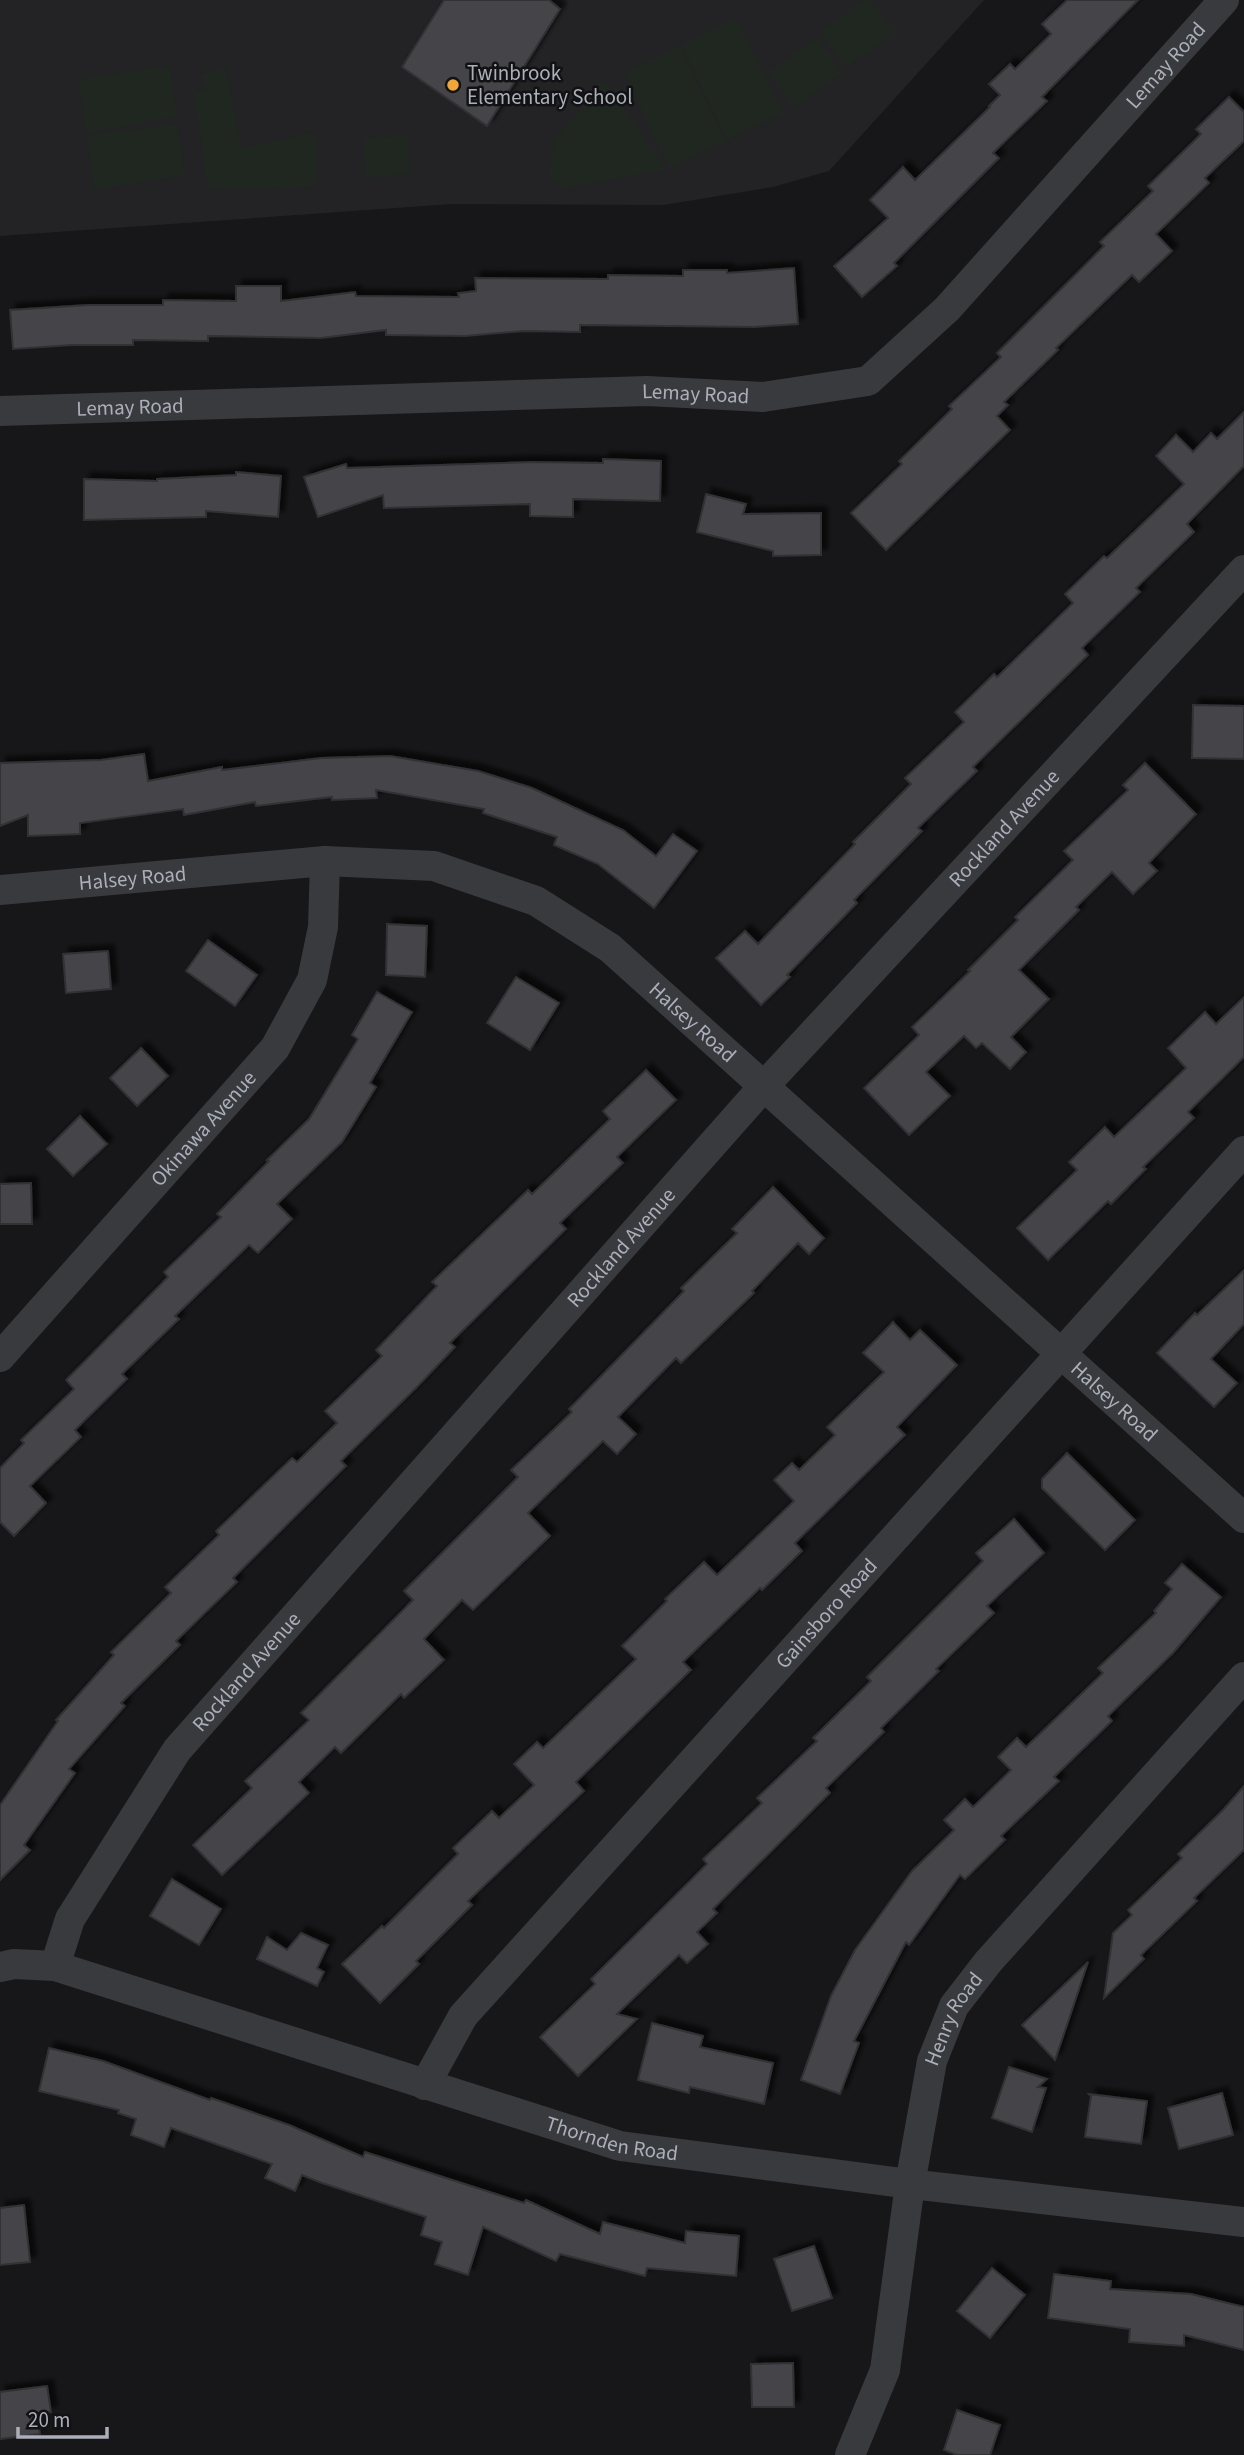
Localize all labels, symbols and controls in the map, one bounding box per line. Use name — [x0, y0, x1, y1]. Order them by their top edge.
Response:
street label: Lemay Road — [1119, 15, 1213, 115]
place label: Twinbrook Elementary School — [467, 58, 633, 112]
marker: Twinbrook Elementary School — [445, 77, 461, 93]
street label: Lemay Road — [641, 376, 750, 411]
street label: Lemay Road — [76, 390, 184, 424]
street label: Rockland Avenue — [942, 762, 1066, 894]
street label: Halsey Road — [77, 858, 188, 898]
street label: Halsey Road — [642, 975, 743, 1070]
street label: Okinawa Avenue — [144, 1064, 263, 1193]
street label: Rockland Avenue — [560, 1181, 682, 1314]
street label: Halsey Road — [1064, 1354, 1164, 1449]
street label: Gainsboro Road — [768, 1552, 884, 1675]
street label: Rockland Avenue — [185, 1605, 308, 1738]
street label: Henry Road — [917, 1966, 990, 2070]
street label: Thornden Road — [542, 2108, 680, 2168]
scale bar — [18, 2396, 107, 2440]
text: 20 m — [28, 2405, 70, 2435]

